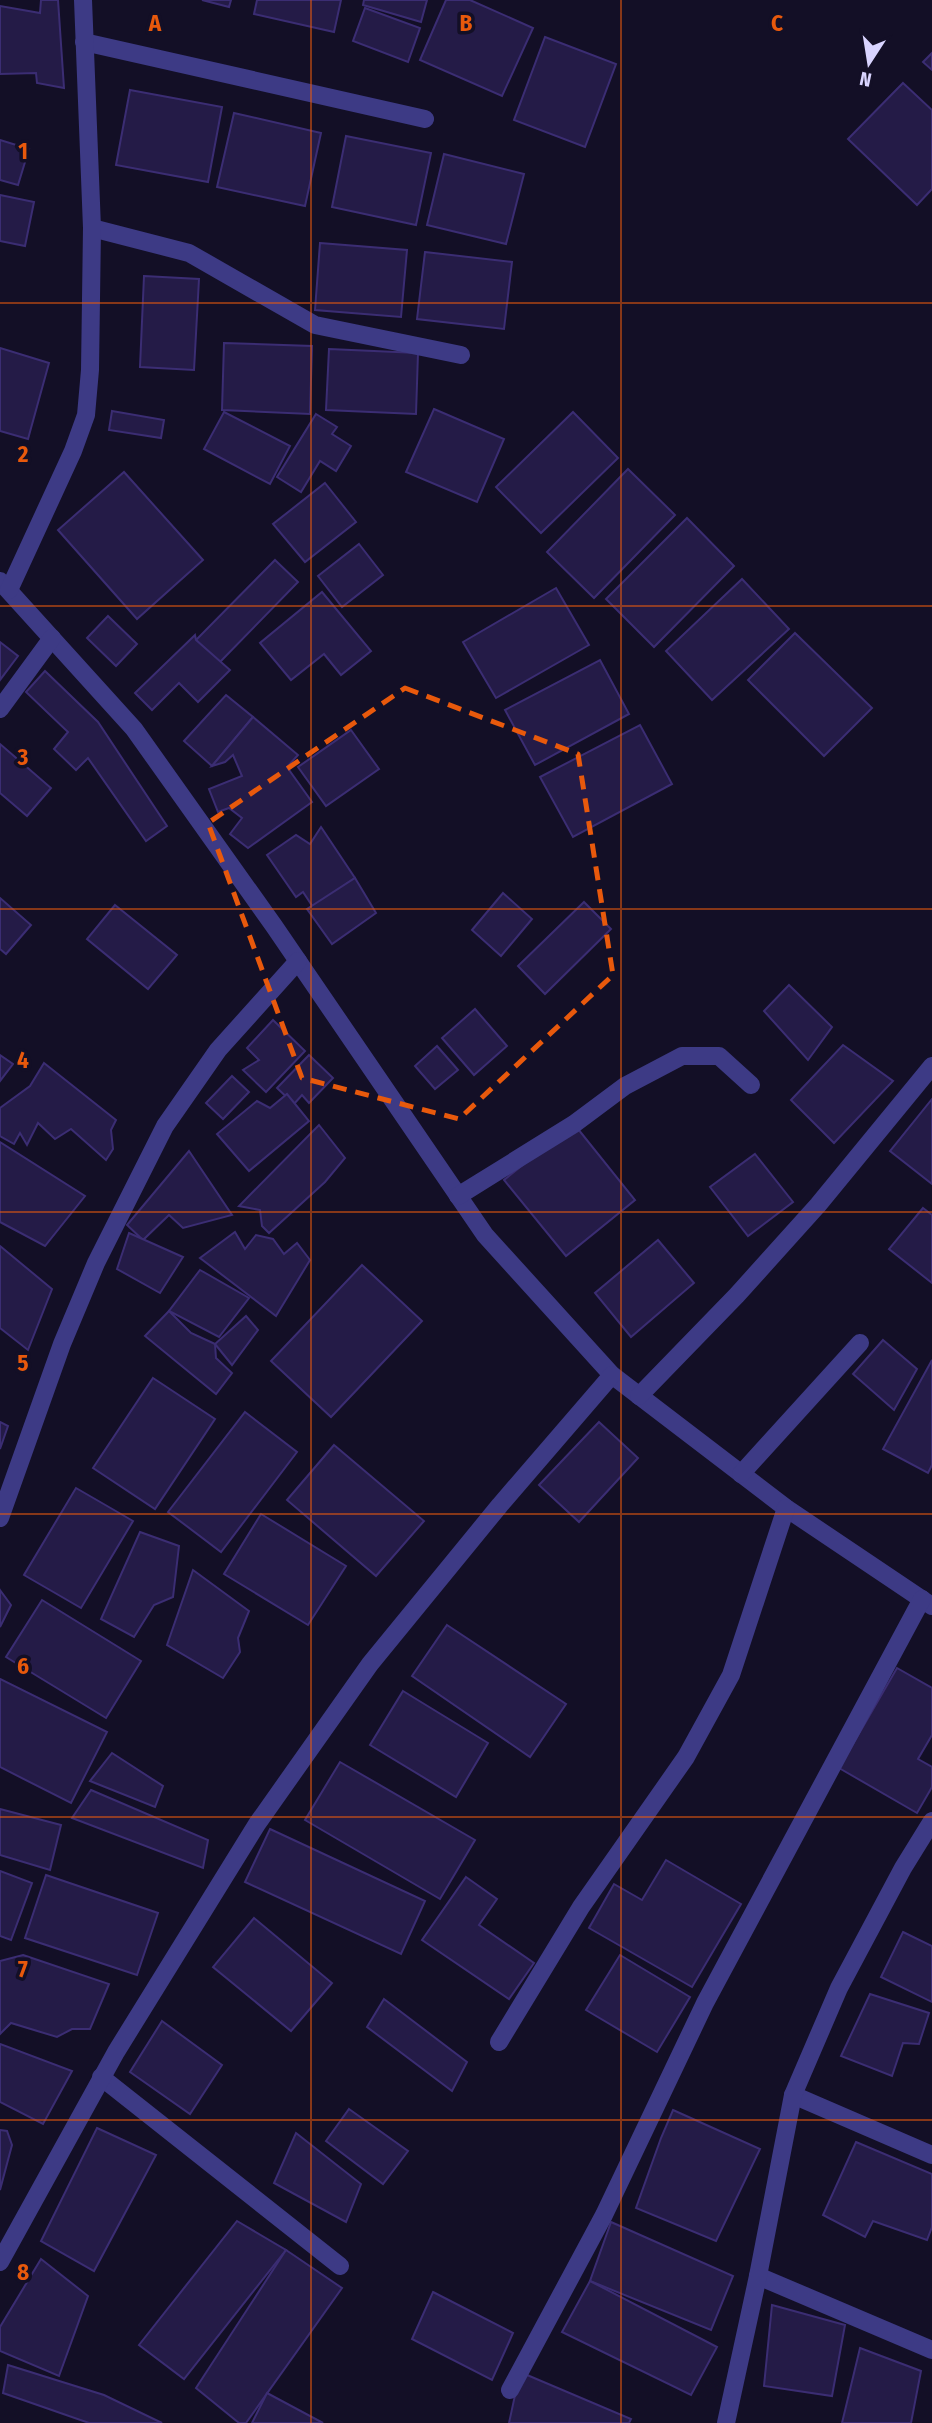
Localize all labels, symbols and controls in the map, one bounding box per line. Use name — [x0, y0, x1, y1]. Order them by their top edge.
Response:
text: A — [148, 9, 162, 37]
text: B — [460, 9, 473, 37]
text: C — [771, 9, 783, 37]
north arrow — [834, 28, 904, 98]
text: N — [858, 67, 874, 92]
text: 1 — [18, 137, 28, 165]
text: 2 — [17, 440, 29, 468]
text: 3 — [17, 743, 29, 771]
text: 4 — [17, 1046, 29, 1074]
text: 5 — [17, 1349, 29, 1377]
text: 6 — [17, 1652, 29, 1680]
text: 7 — [18, 1955, 28, 1983]
text: 8 — [17, 2258, 29, 2286]

